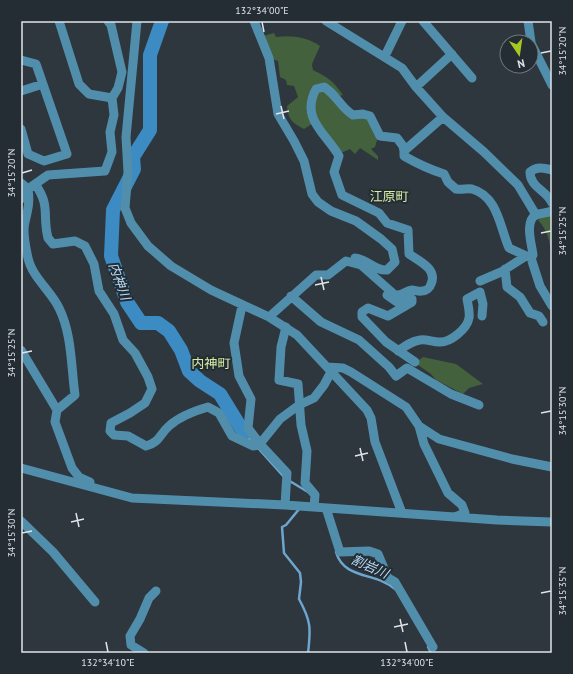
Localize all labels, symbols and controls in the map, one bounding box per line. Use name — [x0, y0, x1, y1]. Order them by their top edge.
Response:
text: 132°34'00"E — [235, 4, 289, 17]
text: 34°15'20"N — [556, 26, 569, 76]
north arrow — [499, 34, 539, 74]
text: N — [516, 56, 526, 71]
text: 34°15'20"N — [5, 148, 18, 198]
district label: 江原町 — [369, 188, 409, 205]
text: 34°15'25"N — [556, 206, 569, 256]
water label: 内神川 — [105, 260, 135, 304]
text: 34°15'25"N — [5, 328, 18, 378]
district label: 内神町 — [191, 355, 231, 372]
text: 34°15'30"N — [556, 386, 569, 436]
text: 34°15'30"N — [5, 508, 18, 558]
water label: 割岩川 — [349, 551, 393, 583]
text: 34°15'35"N — [556, 566, 569, 616]
text: 132°34'10"E — [81, 656, 135, 669]
text: 132°34'00"E — [380, 656, 434, 669]

